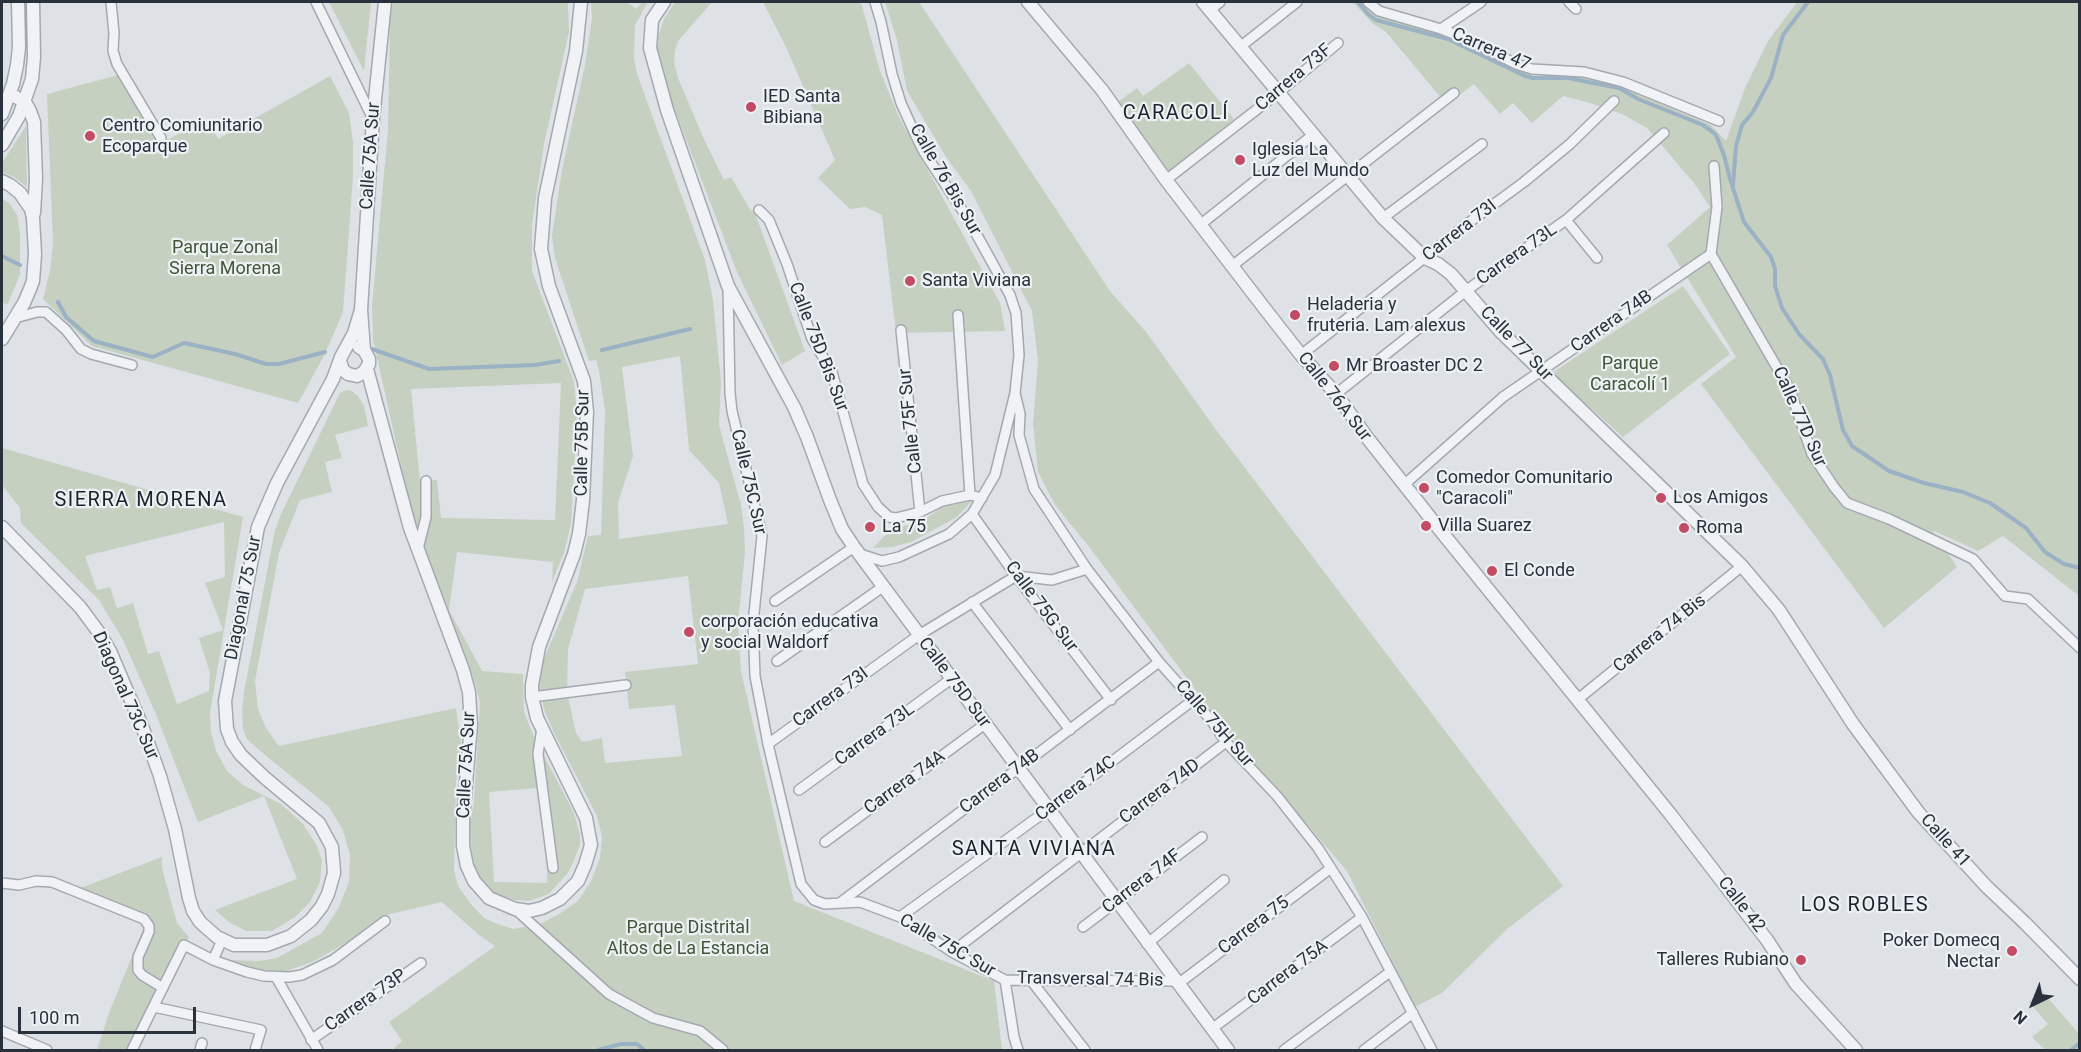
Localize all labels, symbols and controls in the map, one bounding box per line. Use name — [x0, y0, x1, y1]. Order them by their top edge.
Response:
street label: Carrera 47 — [1448, 24, 1534, 76]
street label: Carrera 73F — [1251, 40, 1337, 116]
place label: IED Santa Bibiana — [763, 86, 841, 128]
marker: IED Santa Bibiana — [744, 100, 758, 114]
street label: Calle 75A Sur — [356, 102, 386, 210]
district label: CARACOLÍ — [1123, 102, 1229, 126]
place label: Centro Comiunitario Ecoparque — [102, 115, 263, 158]
street label: Calle 76 Bis Sur — [904, 120, 986, 240]
marker: Centro Comiunitario Ecoparque — [83, 129, 97, 143]
place label: Iglesia La Luz del Mundo — [1252, 139, 1369, 182]
marker: Iglesia La Luz del Mundo — [1233, 153, 1247, 167]
street label: Carrera 73I — [1419, 195, 1501, 267]
street label: Carrera 73L — [1473, 219, 1561, 291]
park label: Parque Zonal Sierra Morena — [169, 237, 281, 280]
place label: Santa Viviana — [922, 270, 1031, 292]
marker: Santa Viviana — [903, 274, 917, 288]
street label: Calle 75D Bis Sur — [783, 279, 853, 415]
street label: Carrera 74B — [1567, 286, 1657, 358]
place label: Heladeria y fruteria. Lam alexus — [1307, 294, 1466, 336]
street label: Calle 77 Sur — [1475, 302, 1557, 386]
marker: Heladeria y fruteria. Lam alexus — [1288, 308, 1302, 322]
street label: Calle 76A Sur — [1292, 348, 1376, 446]
park label: Parque Caracolí 1 — [1590, 353, 1670, 395]
place label: Mr Broaster DC 2 — [1346, 355, 1483, 377]
marker: Mr Broaster DC 2 — [1327, 359, 1341, 373]
street label: Calle 77D Sur — [1767, 364, 1831, 470]
street label: Calle 75F Sur — [895, 367, 927, 475]
street label: Calle 75B Sur — [571, 389, 595, 497]
street label: Calle 75C Sur — [725, 427, 771, 537]
place label: Comedor Comunitario "Caracoli" — [1436, 467, 1613, 510]
marker: Comedor Comunitario "Caracoli" — [1417, 481, 1431, 495]
place label: Los Amigos — [1673, 487, 1768, 509]
district label: SIERRA MORENA — [54, 489, 228, 513]
marker: Los Amigos — [1654, 491, 1668, 505]
place label: Villa Suarez — [1438, 515, 1532, 537]
place label: La 75 — [882, 516, 926, 538]
place label: Roma — [1696, 517, 1743, 539]
marker: Villa Suarez — [1419, 519, 1433, 533]
marker: La 75 — [863, 520, 877, 534]
marker: Roma — [1677, 521, 1691, 535]
street label: Diagonal 75 Sur — [221, 534, 267, 662]
street label: Calle 75G Sur — [1000, 557, 1082, 657]
place label: El Conde — [1504, 560, 1575, 582]
marker: El Conde — [1485, 564, 1499, 578]
street label: Carrera 74 Bis — [1609, 590, 1711, 678]
place label: corporación educativa y social Waldorf — [701, 611, 879, 654]
marker: corporación educativa y social Waldorf — [682, 625, 696, 639]
street label: Diagonal 73C Sur — [87, 629, 163, 763]
street label: Calle 75D Sur — [913, 634, 995, 732]
street label: Carrera 73I — [789, 663, 873, 733]
street label: Calle 75H Sur — [1170, 676, 1258, 772]
street label: Carrera 73L — [831, 699, 919, 771]
street label: Calle 75A Sur — [453, 711, 481, 819]
street label: Carrera 74B — [956, 745, 1044, 819]
street label: Carrera 74A — [860, 746, 950, 820]
street label: Carrera 74C — [1032, 752, 1120, 826]
street label: Carrera 74D — [1116, 755, 1204, 829]
street label: Calle 41 — [1915, 810, 1975, 872]
district label: SANTA VIVIANA — [952, 838, 1116, 862]
street label: Carrera 74F — [1098, 845, 1186, 919]
street label: Calle 42 — [1713, 873, 1769, 937]
street label: Carrera 75 — [1214, 892, 1294, 960]
district label: LOS ROBLES — [1801, 894, 1929, 918]
street label: Calle 75C Sur — [895, 910, 999, 982]
park label: Parque Distrital Altos de La Estancia — [607, 917, 769, 960]
place label: Poker Domecq Nectar — [1882, 930, 2000, 972]
street label: Carrera 75A — [1244, 936, 1332, 1010]
marker: Poker Domecq Nectar — [2005, 944, 2019, 958]
place label: Talleres Rubiano — [1656, 949, 1789, 971]
marker: Talleres Rubiano — [1794, 953, 1808, 967]
street label: Carrera 73P — [321, 965, 411, 1037]
street label: Transversal 74 Bis — [1017, 968, 1163, 992]
north arrow — [2003, 974, 2063, 1034]
scale bar — [21, 995, 200, 1033]
text: 100 m — [29, 1007, 80, 1028]
text: N — [2010, 1007, 2031, 1028]

